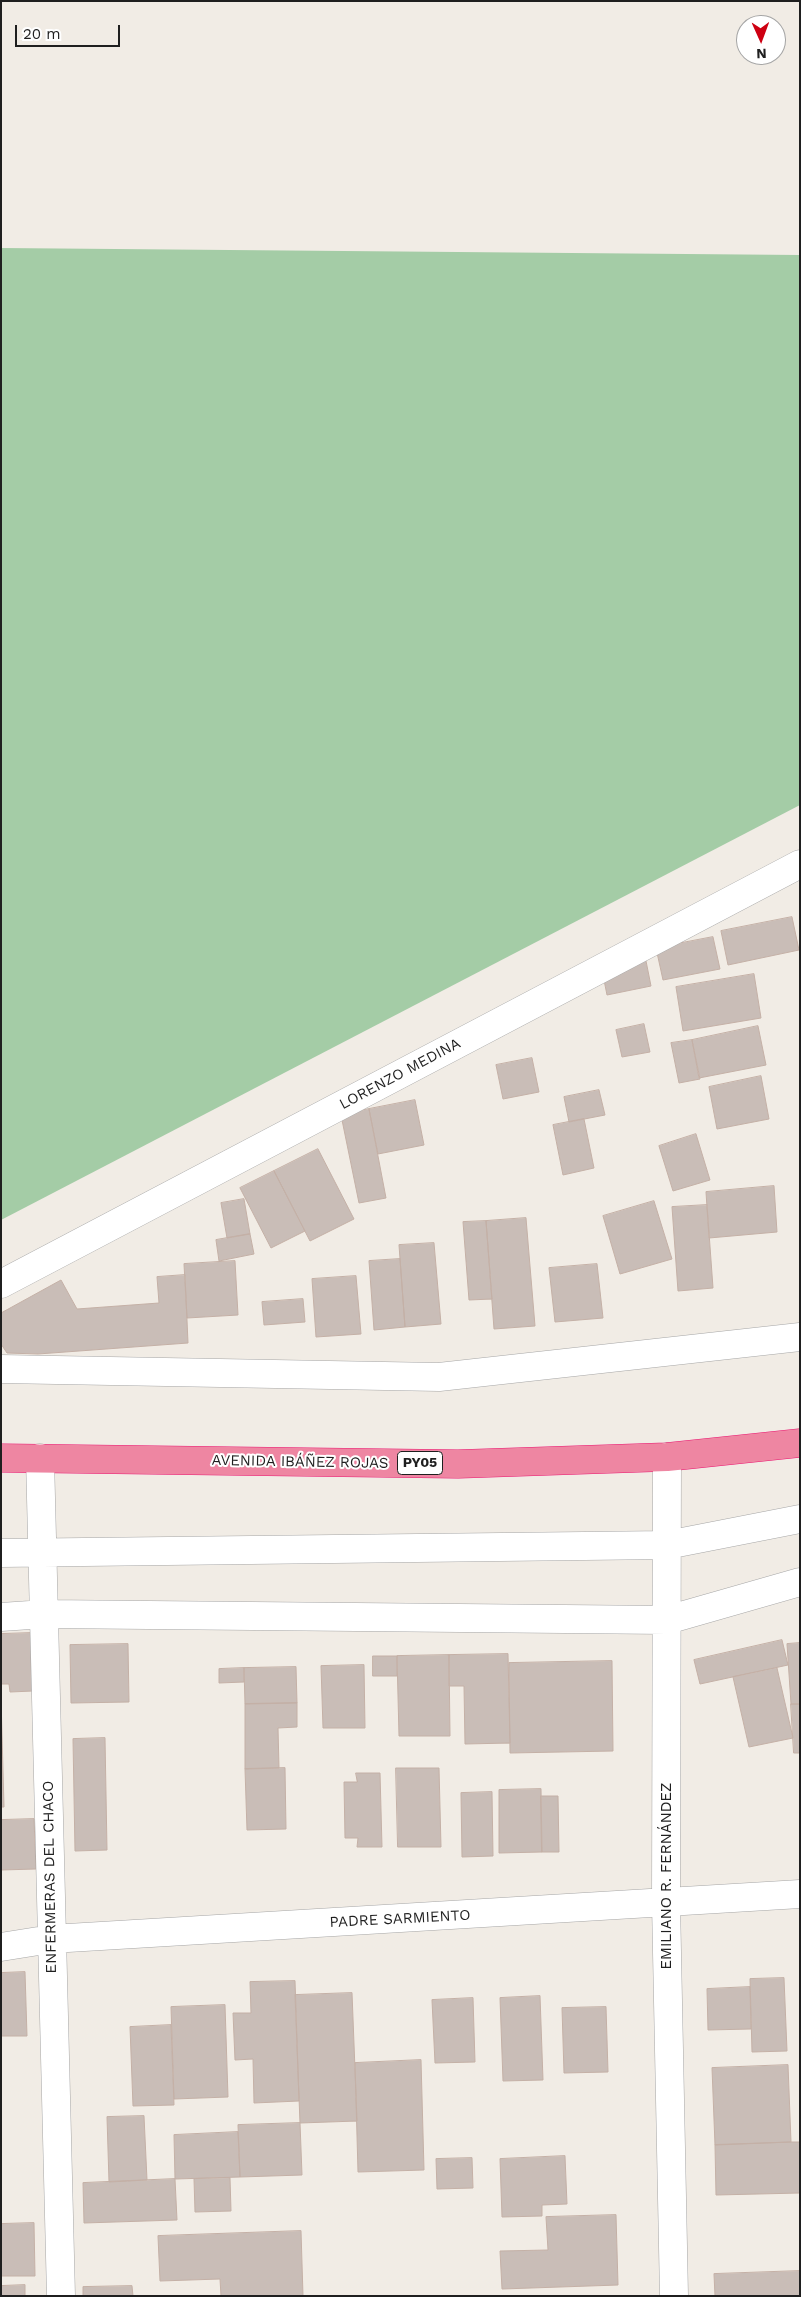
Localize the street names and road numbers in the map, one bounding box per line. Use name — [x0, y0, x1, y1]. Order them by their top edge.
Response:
street label: LORENZO MEDINA — [336, 1034, 464, 1114]
street label: AVENIDA IBÁÑEZ ROJAS — [211, 1451, 389, 1473]
road number: PY05 — [398, 1452, 442, 1475]
street label: ENFERMERAS DEL CHACO — [39, 1780, 61, 1974]
street label: EMILIANO R. FERNÁNDEZ — [658, 1782, 676, 1970]
street label: PADRE SARMIENTO — [329, 1906, 471, 1932]

